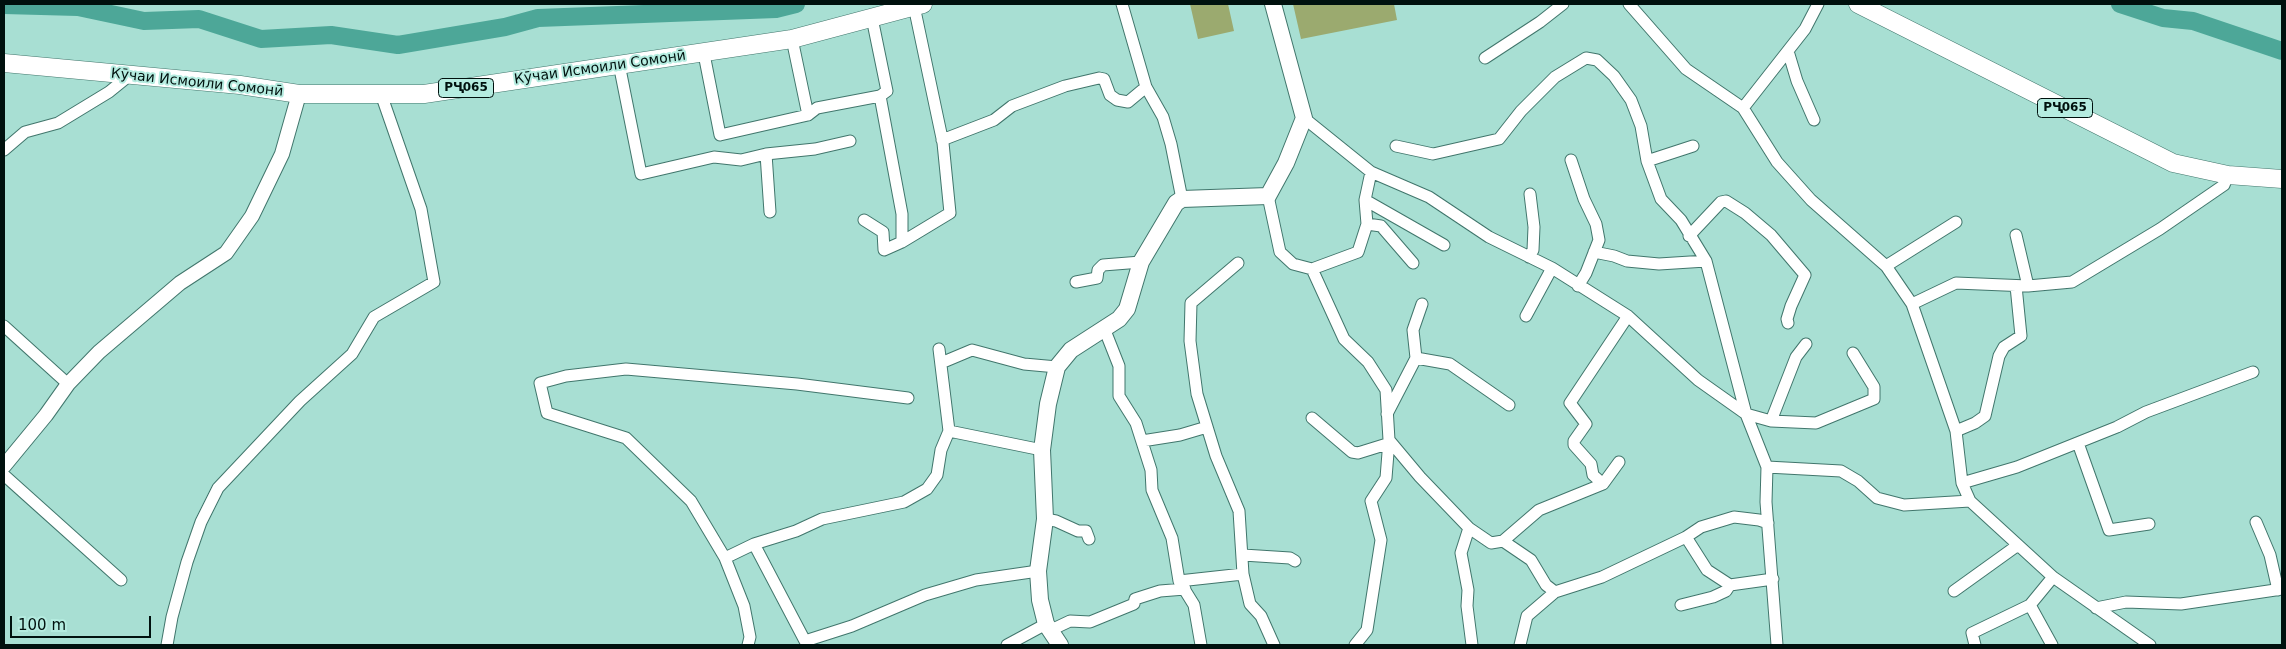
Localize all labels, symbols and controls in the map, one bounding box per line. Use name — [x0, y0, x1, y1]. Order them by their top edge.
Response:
street label: Кӯчаи Исмоили Сомонӣ — [513, 48, 687, 88]
street label: Кӯчаи Исмоили Сомонӣ — [110, 66, 284, 100]
road number: РҶ065 — [438, 78, 494, 98]
road number: РҶ065 — [2038, 99, 2092, 118]
scale bar — [12, 606, 154, 638]
text: 100 m — [18, 616, 66, 634]

